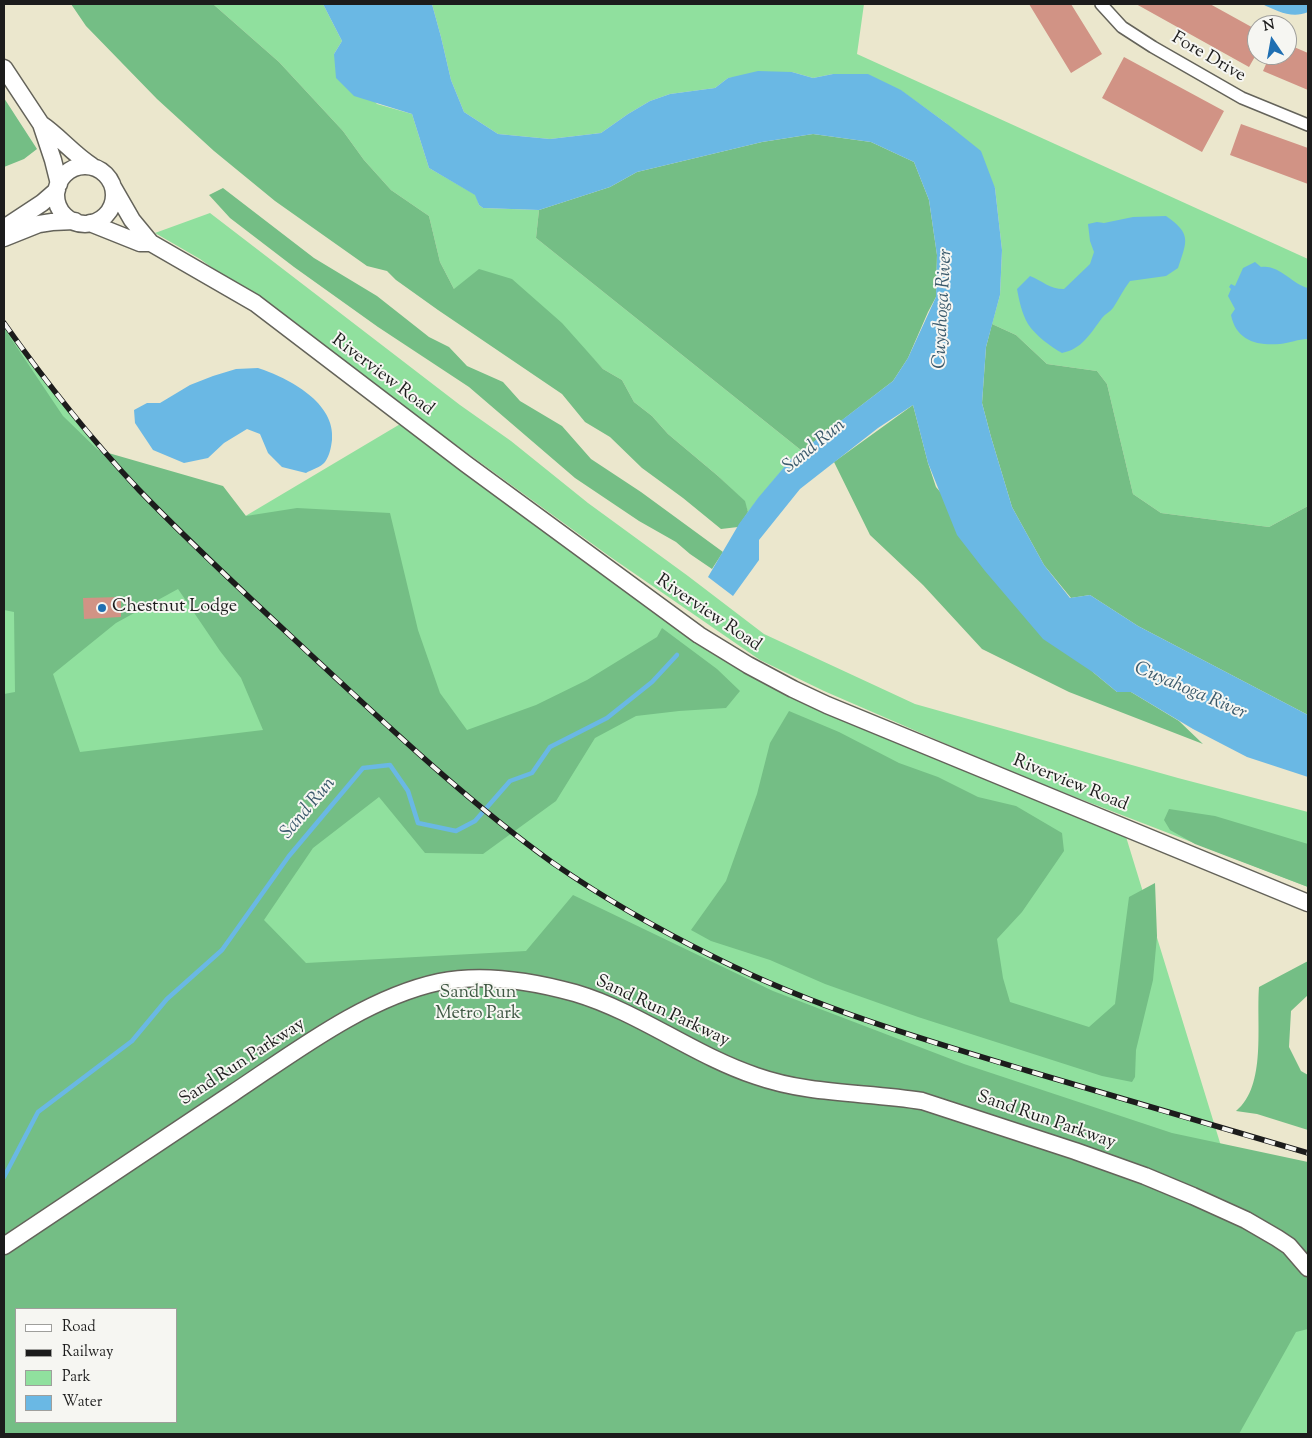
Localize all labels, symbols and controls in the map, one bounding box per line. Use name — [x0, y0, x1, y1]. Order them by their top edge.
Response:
north arrow — [1247, 15, 1297, 65]
text: N — [1262, 15, 1277, 37]
street label: Fore Drive — [1167, 28, 1249, 88]
water label: Cuyahoga River — [929, 249, 959, 369]
street label: Riverview Road — [327, 331, 437, 421]
water label: Sand Run — [779, 415, 851, 479]
street label: Riverview Road — [651, 571, 765, 657]
place label: Chestnut Lodge — [112, 597, 237, 619]
marker: Chestnut Lodge — [96, 602, 108, 614]
water label: Cuyahoga River — [1130, 658, 1250, 726]
street label: Riverview Road — [1009, 751, 1131, 817]
water label: Sand Run — [277, 773, 341, 845]
street label: Sand Run Parkway — [592, 972, 732, 1052]
park label: Sand Run Metro Park — [435, 983, 521, 1026]
street label: Sand Run Parkway — [176, 1014, 310, 1112]
street label: Sand Run Parkway — [974, 1087, 1118, 1155]
legend — [15, 1308, 178, 1423]
text: Road — [62, 1317, 96, 1338]
text: Railway — [62, 1342, 113, 1363]
text: Park — [62, 1367, 91, 1388]
text: Water — [62, 1392, 102, 1413]

